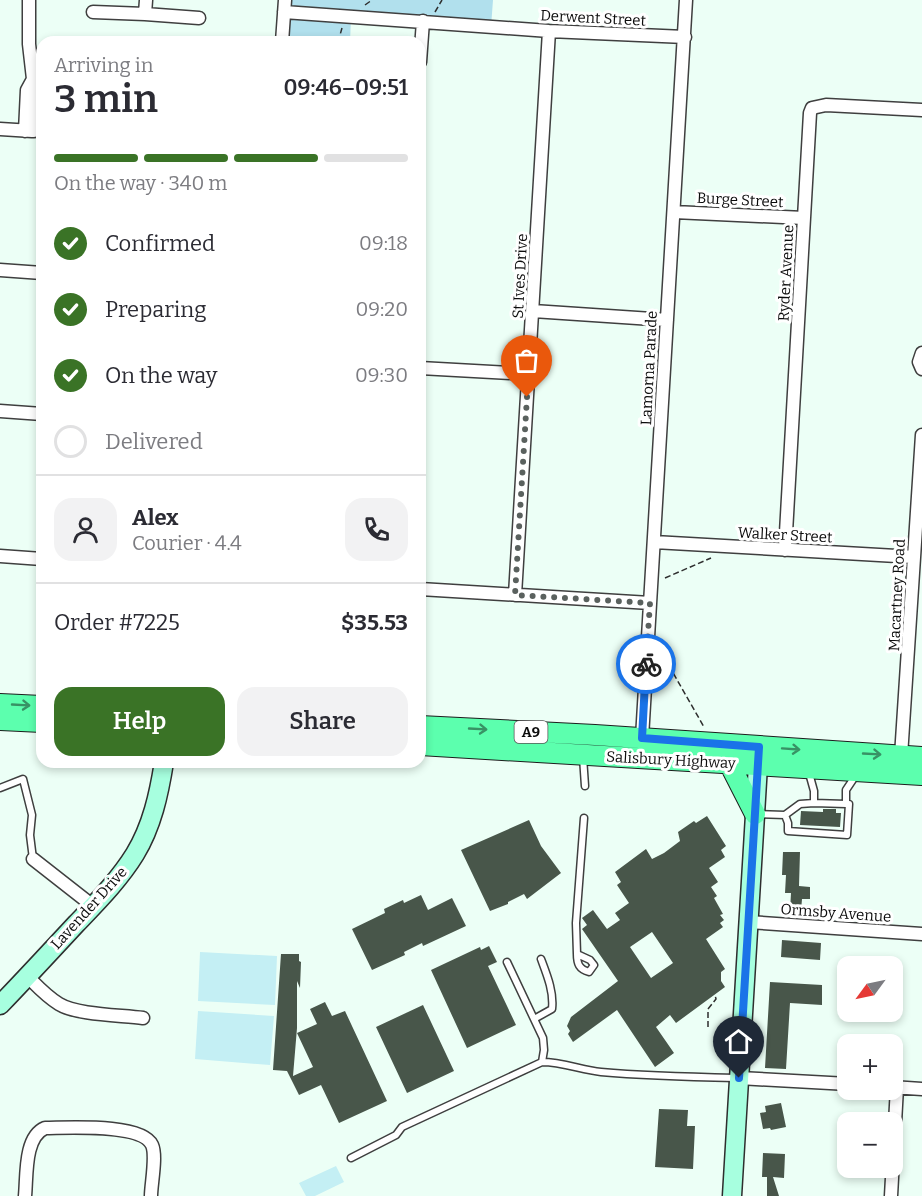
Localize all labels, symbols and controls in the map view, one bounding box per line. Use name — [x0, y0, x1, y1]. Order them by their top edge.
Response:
street label: Derwent Street — [540, 6, 647, 30]
text: Arriving in — [54, 53, 153, 77]
text: 09:46–09:51 — [284, 74, 408, 101]
text: 3 min — [54, 76, 158, 122]
text: On the way · 340 m — [54, 171, 227, 195]
street label: Burge Street — [696, 189, 784, 211]
street label: Ryder Avenue — [774, 224, 798, 322]
icon: check — [54, 227, 87, 260]
text: Confirmed — [105, 230, 215, 257]
text: 09:18 — [359, 231, 408, 255]
street label: St Ives Drive — [509, 233, 531, 319]
icon: check — [54, 293, 87, 326]
text: Preparing — [105, 296, 207, 323]
text: 09:20 — [356, 297, 408, 321]
street label: Lamorna Parade — [637, 310, 661, 426]
pin — [501, 335, 552, 397]
icon: bag — [510, 344, 543, 377]
icon: check — [54, 359, 87, 392]
text: On the way — [105, 362, 217, 389]
text: 09:30 — [355, 363, 408, 387]
text: Delivered — [105, 428, 203, 455]
button: person — [54, 498, 117, 561]
button: phone — [345, 498, 408, 561]
text: Alex — [132, 504, 178, 531]
street label: Walker Street — [737, 524, 833, 546]
text: Courier · 4.4 — [132, 531, 242, 555]
street label: Macartney Road — [885, 538, 909, 652]
text: Order #7225 — [54, 609, 180, 636]
text: $35.53 — [341, 609, 408, 636]
courier — [616, 634, 676, 694]
icon: bike — [630, 648, 663, 681]
button: Help — [54, 687, 225, 756]
button: Share — [237, 687, 408, 756]
one-way arrow — [11, 699, 30, 710]
road number: A9 — [514, 721, 548, 743]
one-way arrow — [468, 723, 488, 734]
one-way arrow — [780, 744, 800, 755]
street label: Salisbury Highway — [606, 748, 736, 772]
one-way arrow — [861, 749, 881, 760]
street label: Lavender Drive — [47, 863, 131, 953]
street label: Ormsby Avenue — [780, 900, 892, 926]
north arrow — [837, 956, 903, 1022]
map controls — [837, 956, 903, 1178]
pin — [713, 1016, 764, 1078]
icon: home — [722, 1025, 755, 1058]
button: + — [837, 1034, 903, 1100]
button: − — [837, 1112, 903, 1178]

